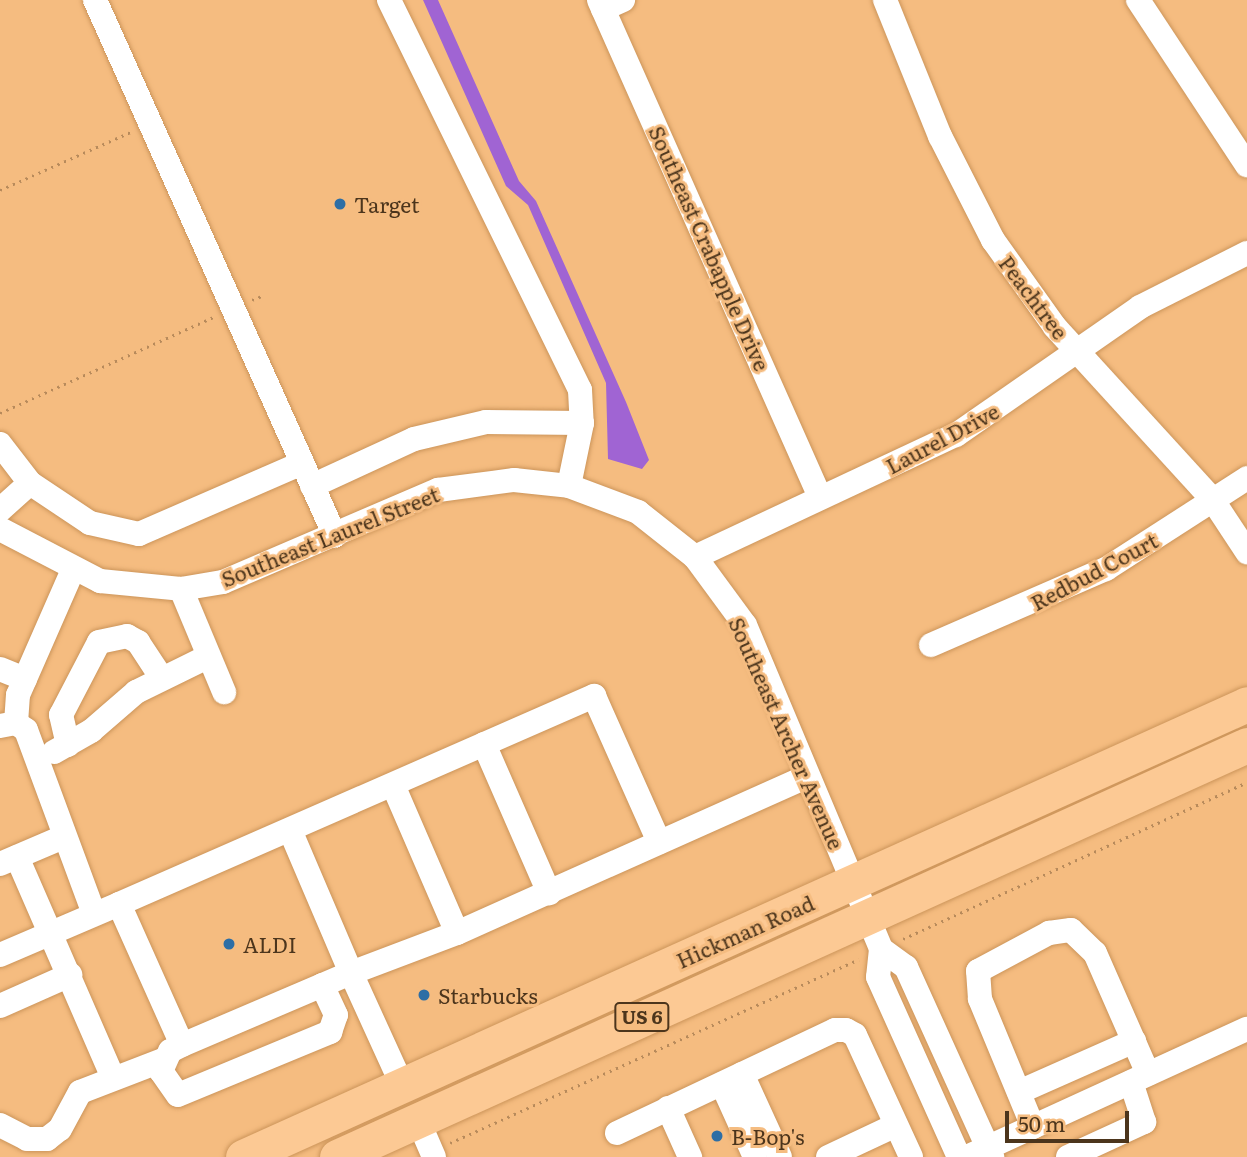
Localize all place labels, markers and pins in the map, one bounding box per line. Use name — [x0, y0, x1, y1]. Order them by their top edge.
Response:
place label: Target — [354, 191, 419, 217]
marker: Target — [332, 196, 348, 212]
place label: ALDI — [243, 931, 296, 957]
marker: ALDI — [221, 936, 237, 952]
place label: Starbucks — [438, 982, 538, 1008]
marker: Starbucks — [416, 987, 432, 1003]
place label: B-Bop's — [731, 1123, 804, 1149]
marker: B-Bop's — [709, 1128, 725, 1144]

